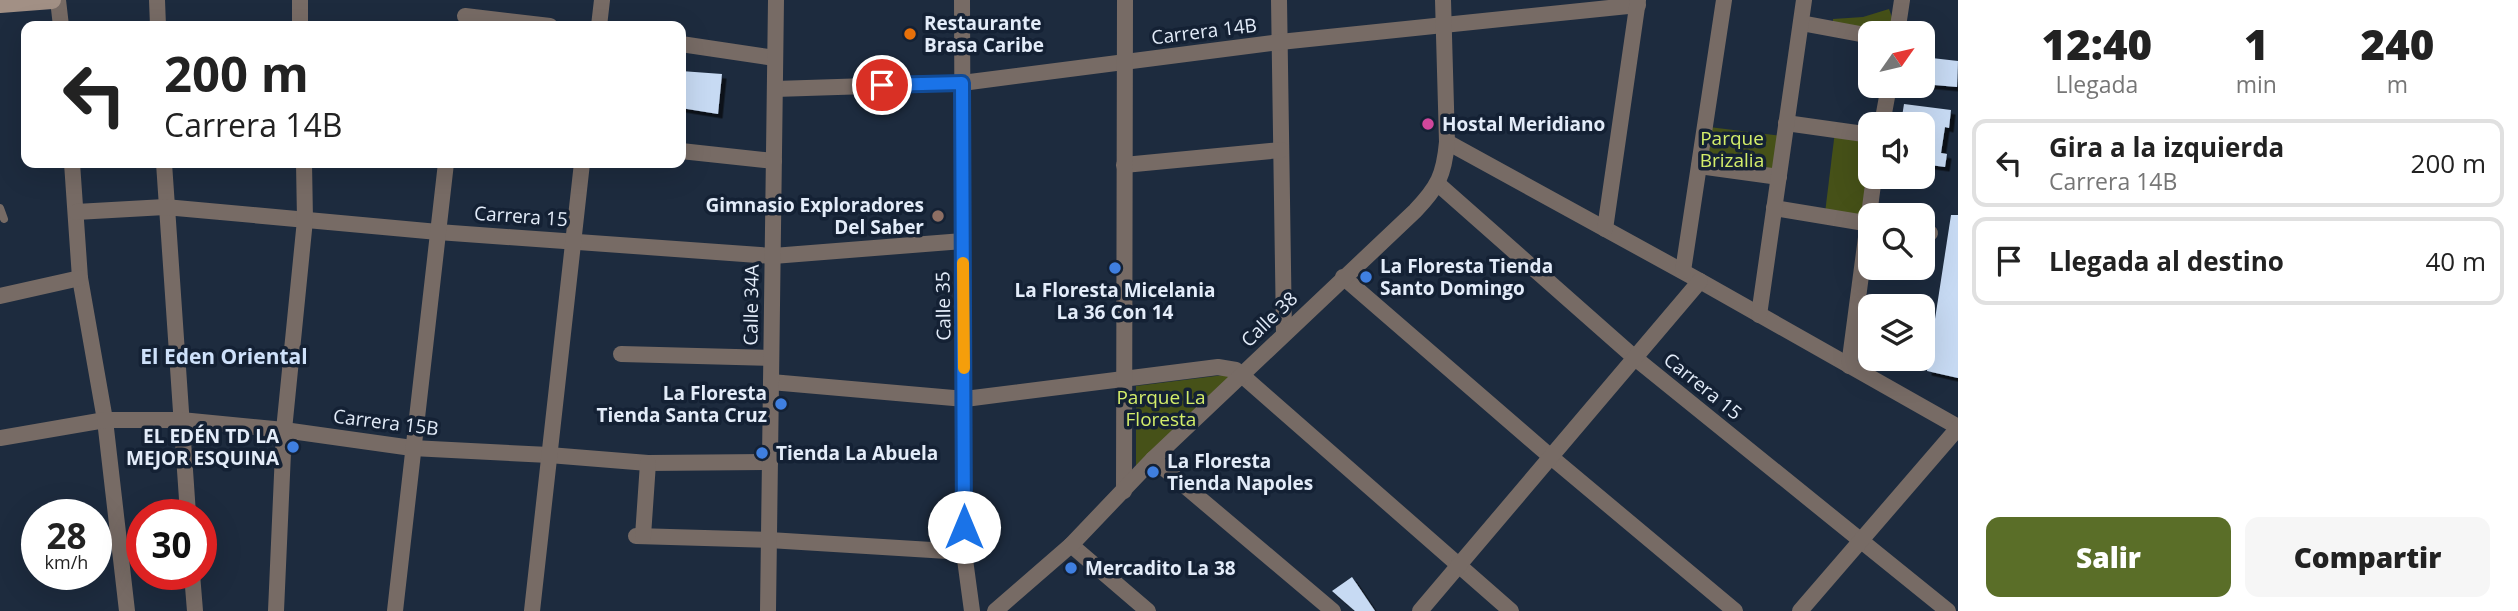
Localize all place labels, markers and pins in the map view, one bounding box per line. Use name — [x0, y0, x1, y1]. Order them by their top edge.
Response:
place label: Restaurante Brasa Caribe — [924, 10, 1044, 58]
marker: Restaurante Brasa Caribe — [902, 26, 918, 42]
pin — [852, 55, 912, 115]
place label: Hostal Meridiano — [1442, 111, 1605, 137]
marker: Hostal Meridiano — [1420, 116, 1436, 132]
place label: Gimnasio Exploradores Del Saber — [705, 192, 924, 240]
marker: Gimnasio Exploradores Del Saber — [930, 208, 946, 224]
place label: La Floresta Tienda Santo Domingo — [1380, 253, 1553, 301]
marker: La Floresta Micelania La 36 Con 14 — [1107, 260, 1123, 276]
marker: La Floresta Tienda Santo Domingo — [1358, 269, 1374, 285]
place label: La Floresta Micelania La 36 Con 14 — [1015, 277, 1215, 325]
place label: La Floresta Tienda Santa Cruz — [596, 380, 767, 428]
marker: La Floresta Tienda Santa Cruz — [773, 396, 789, 412]
place label: EL EDÉN TD LA MEJOR ESQUINA — [126, 423, 280, 471]
marker: EL EDÉN TD LA MEJOR ESQUINA — [285, 439, 301, 455]
place label: Tienda La Abuela — [776, 440, 938, 466]
marker: Tienda La Abuela — [754, 445, 770, 461]
place label: La Floresta Tienda Napoles — [1167, 448, 1313, 496]
marker: La Floresta Tienda Napoles — [1145, 464, 1161, 480]
place label: Mercadito La 38 — [1085, 555, 1236, 581]
marker: Mercadito La 38 — [1063, 560, 1079, 576]

